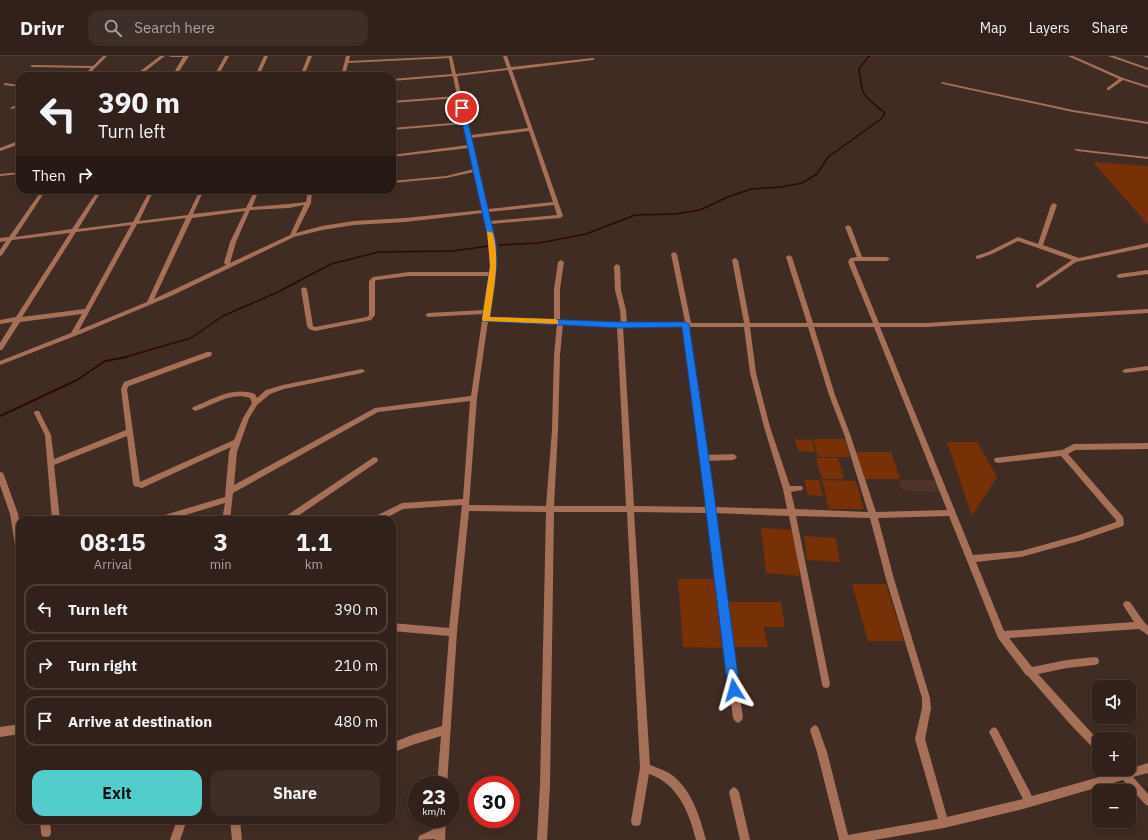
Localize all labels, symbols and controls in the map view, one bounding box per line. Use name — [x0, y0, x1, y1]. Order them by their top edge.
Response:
search box — [88, 10, 368, 46]
text: Drivr — [20, 16, 64, 40]
icon: search — [102, 17, 124, 39]
text: Search here — [134, 18, 215, 37]
text: Map — [980, 19, 1007, 37]
text: Layers — [1029, 19, 1070, 37]
text: Share — [1092, 19, 1128, 37]
text: 390 m — [98, 84, 180, 121]
icon: left — [32, 88, 84, 140]
pin — [445, 91, 479, 125]
icon: arrive — [451, 97, 473, 119]
text: Turn left — [98, 120, 166, 143]
icon: right — [74, 164, 96, 186]
text: Then — [32, 166, 66, 185]
text: 08:15 — [80, 526, 146, 558]
text: 3 — [213, 526, 228, 558]
text: 1.1 — [296, 526, 332, 558]
text: Arrival — [94, 556, 132, 573]
text: min — [210, 556, 232, 573]
text: km — [305, 556, 323, 573]
icon: left — [34, 598, 56, 620]
text: Turn left — [68, 600, 128, 619]
text: 390 m — [334, 600, 378, 619]
icon: right — [34, 654, 56, 676]
text: Turn right — [68, 656, 137, 675]
text: 210 m — [334, 656, 378, 675]
position arrow — [713, 669, 755, 711]
map controls — [1092, 680, 1136, 828]
button: sound — [1092, 680, 1136, 724]
icon: arrive — [34, 710, 56, 732]
text: Arrive at destination — [68, 712, 212, 731]
text: 480 m — [334, 712, 378, 731]
button: + — [1092, 732, 1136, 776]
button: Exit — [32, 770, 202, 816]
button: Share — [210, 770, 380, 816]
speed limit sign: 30 — [468, 776, 520, 828]
text: 23 — [422, 783, 446, 810]
button: − — [1092, 784, 1136, 828]
text: km/h — [422, 805, 446, 818]

